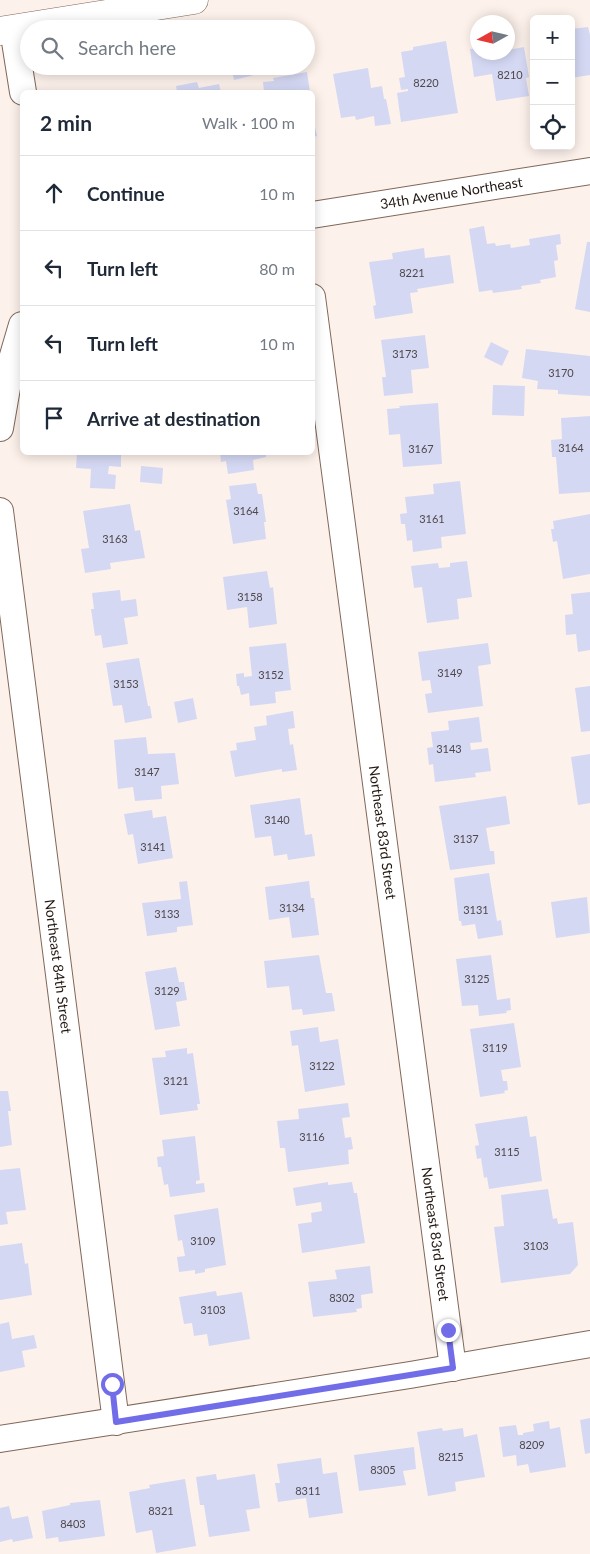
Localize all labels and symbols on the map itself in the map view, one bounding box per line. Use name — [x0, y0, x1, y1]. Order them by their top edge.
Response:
north arrow — [470, 15, 515, 60]
house number: 8210 — [497, 68, 523, 81]
house number: 8220 — [413, 76, 439, 89]
street label: 34th Avenue Northeast — [379, 173, 524, 212]
house number: 8221 — [399, 266, 425, 279]
house number: 3173 — [392, 347, 418, 360]
house number: 3170 — [548, 366, 574, 379]
house number: 3164 — [558, 441, 584, 454]
house number: 3167 — [408, 442, 434, 455]
house number: 3164 — [233, 504, 259, 517]
house number: 3161 — [419, 512, 445, 525]
house number: 3163 — [102, 532, 128, 545]
house number: 3158 — [237, 590, 263, 603]
house number: 3149 — [437, 666, 463, 679]
house number: 3152 — [258, 668, 284, 681]
house number: 3153 — [113, 677, 139, 690]
house number: 3143 — [436, 742, 462, 755]
street label: Northeast 83rd Street — [366, 764, 400, 900]
house number: 3147 — [134, 765, 160, 778]
house number: 3140 — [264, 813, 290, 826]
house number: 3137 — [453, 832, 479, 845]
house number: 3141 — [140, 840, 166, 853]
street label: Northeast 84th Street — [42, 898, 75, 1034]
house number: 3134 — [279, 901, 305, 914]
house number: 3131 — [463, 903, 489, 916]
house number: 3133 — [154, 907, 180, 920]
house number: 3125 — [464, 972, 490, 985]
house number: 3129 — [154, 984, 180, 997]
house number: 3119 — [482, 1041, 508, 1054]
house number: 3122 — [309, 1059, 335, 1072]
house number: 3121 — [163, 1074, 189, 1087]
house number: 3116 — [299, 1130, 325, 1143]
house number: 3115 — [494, 1145, 520, 1158]
street label: Northeast 83rd Street — [419, 1166, 453, 1302]
house number: 3109 — [190, 1234, 216, 1247]
house number: 3103 — [523, 1239, 549, 1252]
house number: 8302 — [329, 1291, 355, 1304]
house number: 3103 — [200, 1303, 226, 1316]
route end — [437, 1319, 460, 1342]
route start — [101, 1373, 124, 1396]
house number: 8209 — [519, 1438, 545, 1451]
house number: 8215 — [438, 1450, 464, 1463]
house number: 8305 — [370, 1463, 396, 1476]
house number: 8311 — [295, 1484, 321, 1497]
house number: 8321 — [148, 1504, 174, 1517]
house number: 8403 — [60, 1517, 86, 1530]

